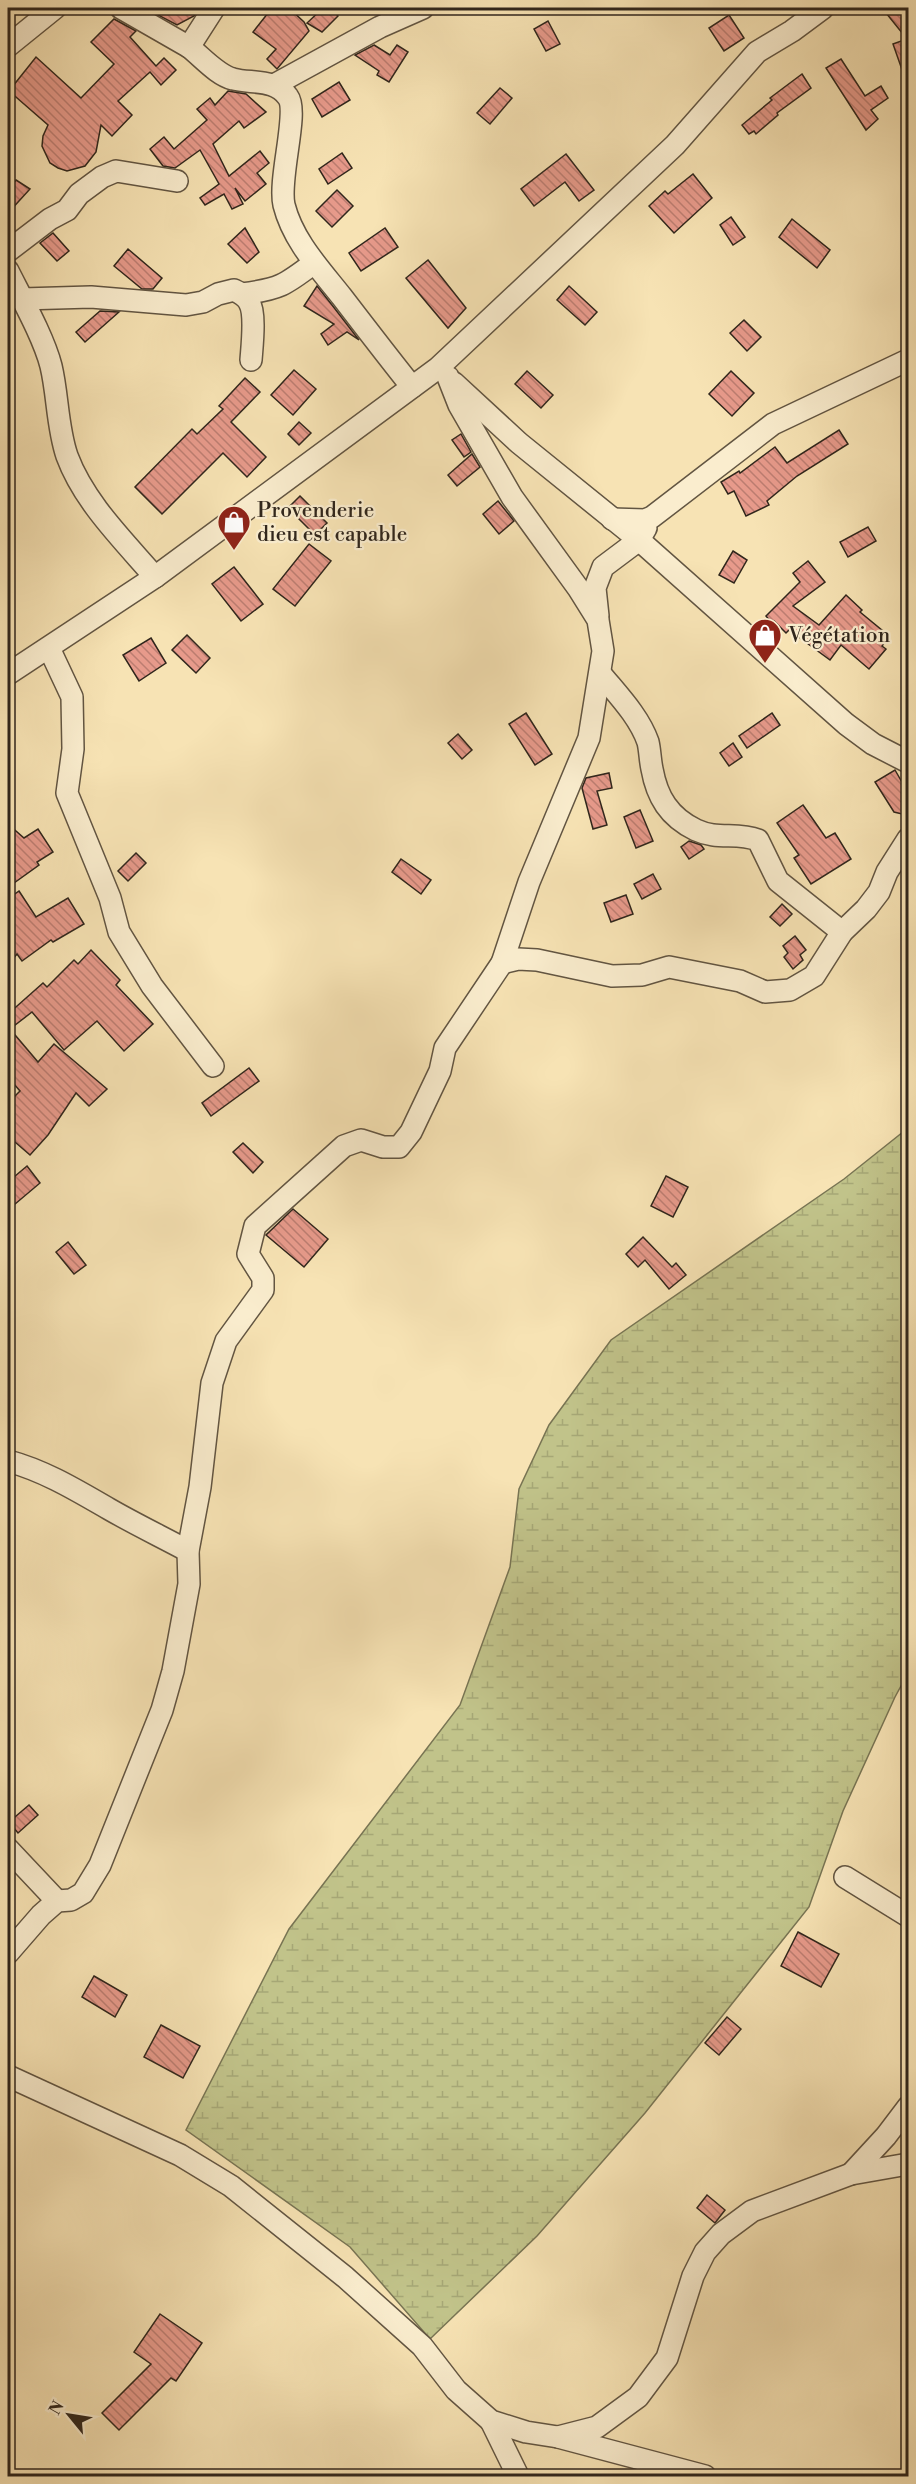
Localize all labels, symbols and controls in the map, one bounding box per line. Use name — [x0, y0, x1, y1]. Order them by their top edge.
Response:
place label: Provenderie dieu est capable — [257, 498, 407, 548]
shop icon: Provenderie dieu est capable — [216, 504, 252, 551]
shop icon: Végétation — [747, 617, 783, 664]
place label: Végétation — [787, 623, 891, 649]
north arrow — [39, 2385, 99, 2445]
text: N — [45, 2397, 69, 2418]

